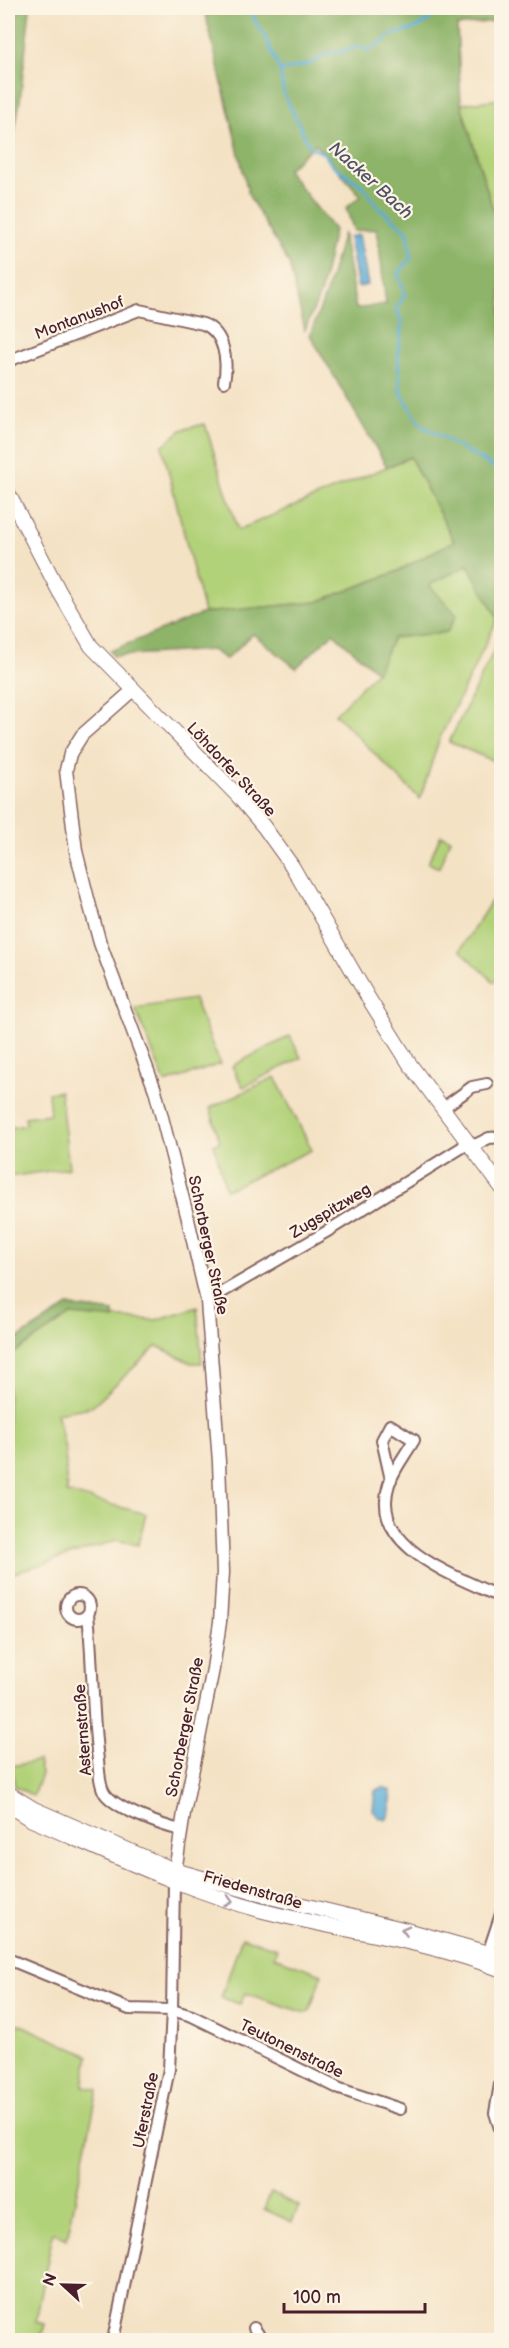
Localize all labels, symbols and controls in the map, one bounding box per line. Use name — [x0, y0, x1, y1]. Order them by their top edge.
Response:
water label: Nacker Bach — [324, 137, 417, 224]
street label: Montanushof — [32, 293, 127, 344]
street label: Löhdorfer Straße — [182, 719, 280, 821]
street label: Schorberger Straße — [183, 1174, 232, 1317]
street label: Zugspitzweg — [286, 1180, 374, 1243]
street label: Schorberger Straße — [163, 1655, 208, 1799]
street label: Asternstraße — [71, 1683, 96, 1776]
street label: Friedenstraße — [201, 1867, 305, 1914]
one-way arrow — [223, 1894, 234, 1906]
one-way arrow — [400, 1924, 410, 1937]
street label: Teutonenstraße — [236, 2016, 347, 2083]
street label: Uferstraße — [130, 2070, 163, 2150]
north arrow — [33, 2255, 93, 2315]
text: N — [39, 2271, 62, 2289]
scale bar — [284, 2276, 425, 2314]
text: 100 m — [293, 2287, 341, 2308]

